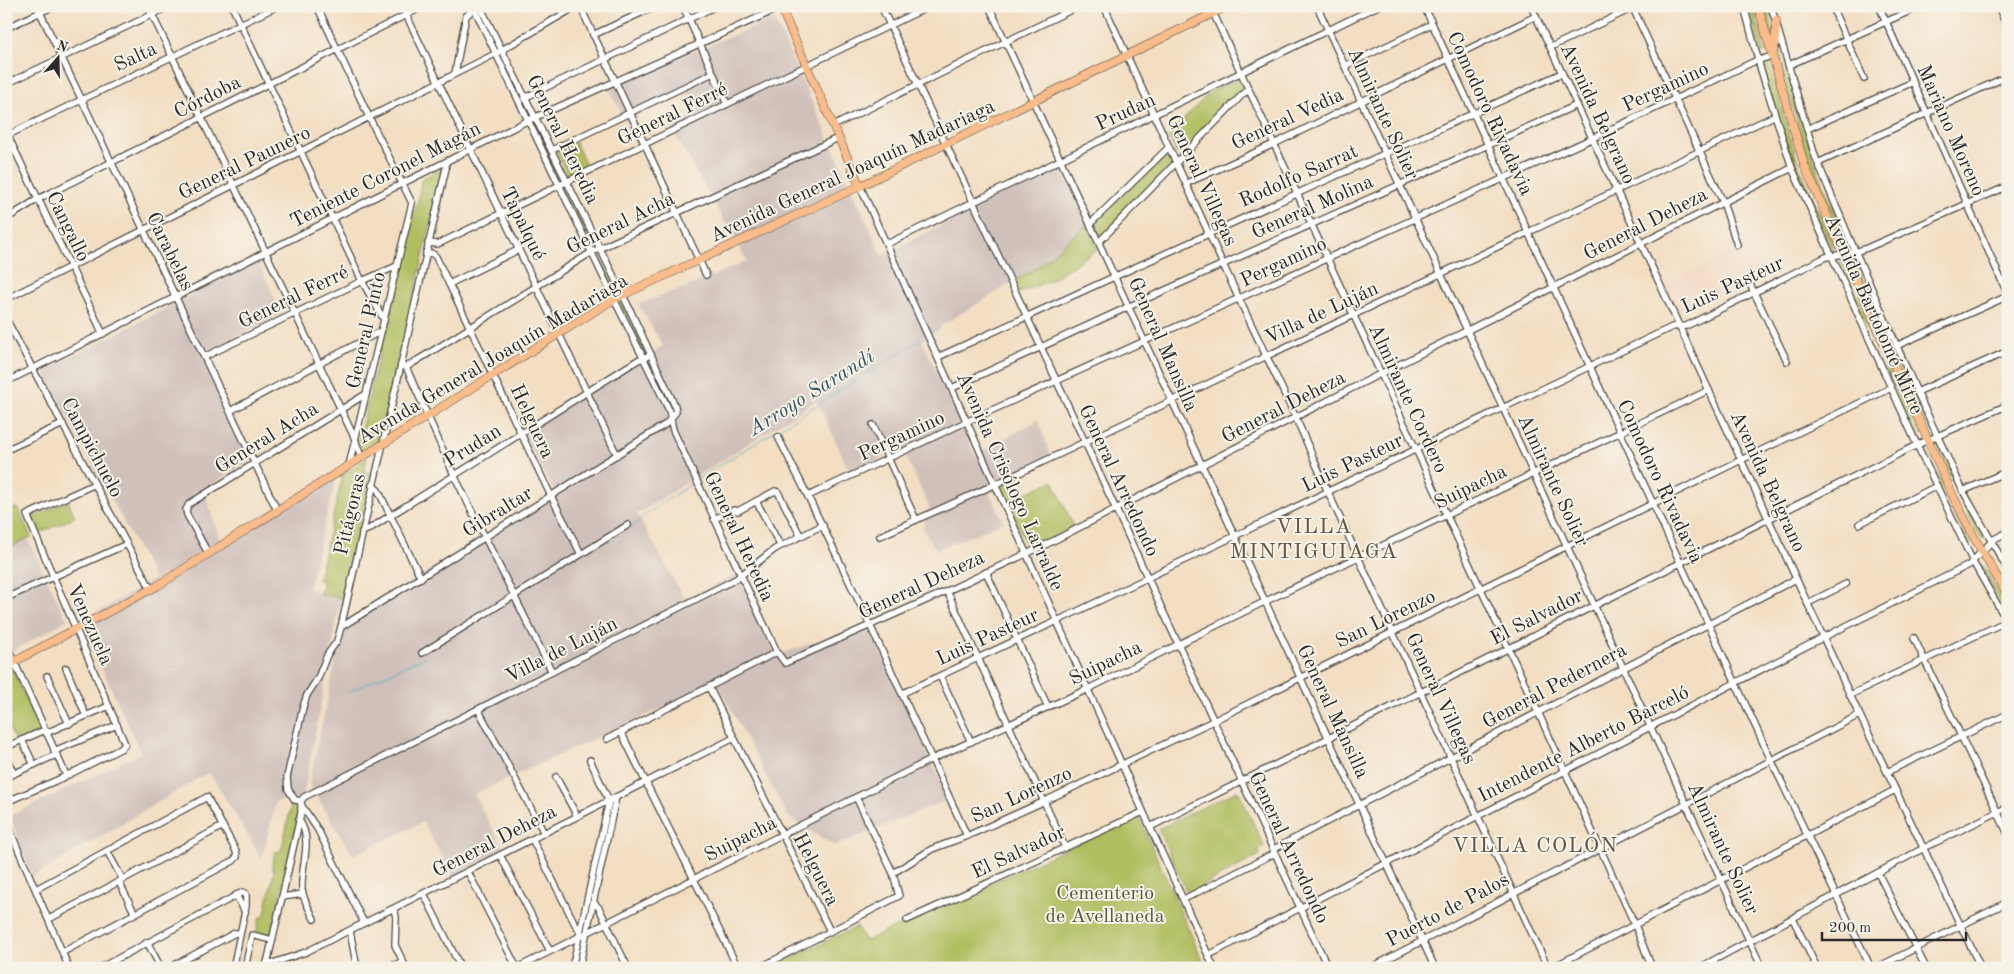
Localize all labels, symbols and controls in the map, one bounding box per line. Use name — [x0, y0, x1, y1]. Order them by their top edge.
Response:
street label: Comodoro Rivadavia — [1442, 29, 1536, 199]
north arrow — [32, 32, 82, 82]
text: N — [55, 38, 70, 55]
street label: Salta — [111, 39, 160, 76]
street label: Avenida Belgrano — [1556, 40, 1639, 187]
street label: Almirante Solier — [1343, 45, 1422, 183]
street label: Pergamino — [1620, 59, 1712, 116]
street label: Mariano Moreno — [1912, 62, 1988, 199]
street label: Córdoba — [171, 72, 245, 123]
street label: General Heredia — [522, 72, 602, 208]
street label: General Ferré — [615, 80, 731, 150]
street label: General Vedia — [1229, 85, 1347, 154]
street label: Prudan — [1093, 90, 1159, 135]
street label: Avenida General Joaquín Madariaga — [707, 97, 999, 247]
street label: General Villegas — [1162, 112, 1240, 249]
street label: Teniente Coronel Magán — [288, 119, 484, 233]
street label: General Paunero — [176, 123, 314, 204]
street label: Rodolfo Sarrat — [1236, 142, 1361, 212]
street label: General Molina — [1249, 172, 1377, 244]
street label: Tapalqué — [496, 184, 548, 264]
street label: General Deheza — [1581, 185, 1711, 265]
street label: Cangallo — [42, 189, 93, 265]
street label: General Acha — [564, 189, 678, 259]
street label: Carabelas — [142, 209, 197, 294]
street label: Avenida Bartolomé Mitre — [1820, 212, 1926, 418]
street label: Pergamino — [1238, 234, 1330, 291]
street label: Luis Pasteur — [1679, 253, 1787, 318]
street label: General Ferré — [236, 263, 352, 333]
street label: General Pinto — [344, 270, 390, 391]
street label: Avenida General Joaquín Madariaga — [354, 271, 632, 449]
street label: General Mansilla — [1124, 275, 1201, 415]
street label: Villa de Luján — [1262, 279, 1382, 349]
street label: Almirante Cordero — [1364, 321, 1450, 476]
water label: Arroyo Sarandí — [744, 345, 880, 441]
street label: General Deheza — [1219, 368, 1349, 448]
street label: Avenida Crisólogo Larralde — [952, 370, 1066, 594]
street label: Helguera — [505, 382, 557, 462]
street label: Campichuelo — [57, 395, 126, 501]
street label: Comodoro Rivadavia — [1612, 397, 1706, 567]
street label: General Acha — [212, 399, 322, 478]
street label: General Arredondo — [1074, 402, 1162, 560]
street label: Pergamino — [856, 408, 948, 465]
street label: Avenida Belgrano — [1726, 408, 1809, 555]
street label: Almirante Solier — [1513, 412, 1592, 550]
street label: Prudan — [441, 421, 505, 472]
street label: Luis Pasteur — [1299, 431, 1407, 497]
street label: Suipacha — [1431, 462, 1511, 514]
street label: General Heredia — [699, 469, 777, 605]
street label: Pitágoras — [332, 472, 370, 557]
street label: Gibraltar — [459, 483, 537, 542]
district label: VILLA MINTIGUIAGA — [1230, 516, 1398, 563]
street label: General Deheza — [856, 548, 988, 624]
street label: Venezuela — [62, 581, 116, 669]
street label: El Salvador — [1487, 586, 1586, 650]
street label: San Lorenzo — [1333, 587, 1439, 653]
street label: Luis Pasteur — [934, 605, 1042, 670]
street label: Villa de Luján — [503, 614, 621, 688]
street label: General Villegas — [1401, 630, 1479, 767]
street label: Suipacha — [1066, 638, 1146, 690]
street label: General Pedernera — [1479, 640, 1631, 733]
street label: General Mansilla — [1293, 642, 1372, 782]
street label: Intendente Alberto Barceló — [1475, 683, 1693, 807]
street label: San Lorenzo — [968, 764, 1075, 828]
street label: General Arredondo — [1244, 769, 1332, 927]
street label: Almirante Solier — [1683, 780, 1762, 918]
street label: General Deheza — [430, 802, 560, 882]
street label: Suipacha — [702, 813, 780, 866]
street label: El Salvador — [969, 822, 1069, 883]
street label: Helguera — [788, 830, 842, 910]
district label: VILLA COLÓN — [1452, 831, 1618, 857]
street label: Puerto de Palos — [1383, 870, 1513, 952]
park label: Cementerio de Avellaneda — [1045, 884, 1165, 927]
scale bar — [1822, 909, 1965, 941]
text: 200 m — [1829, 921, 1871, 936]

